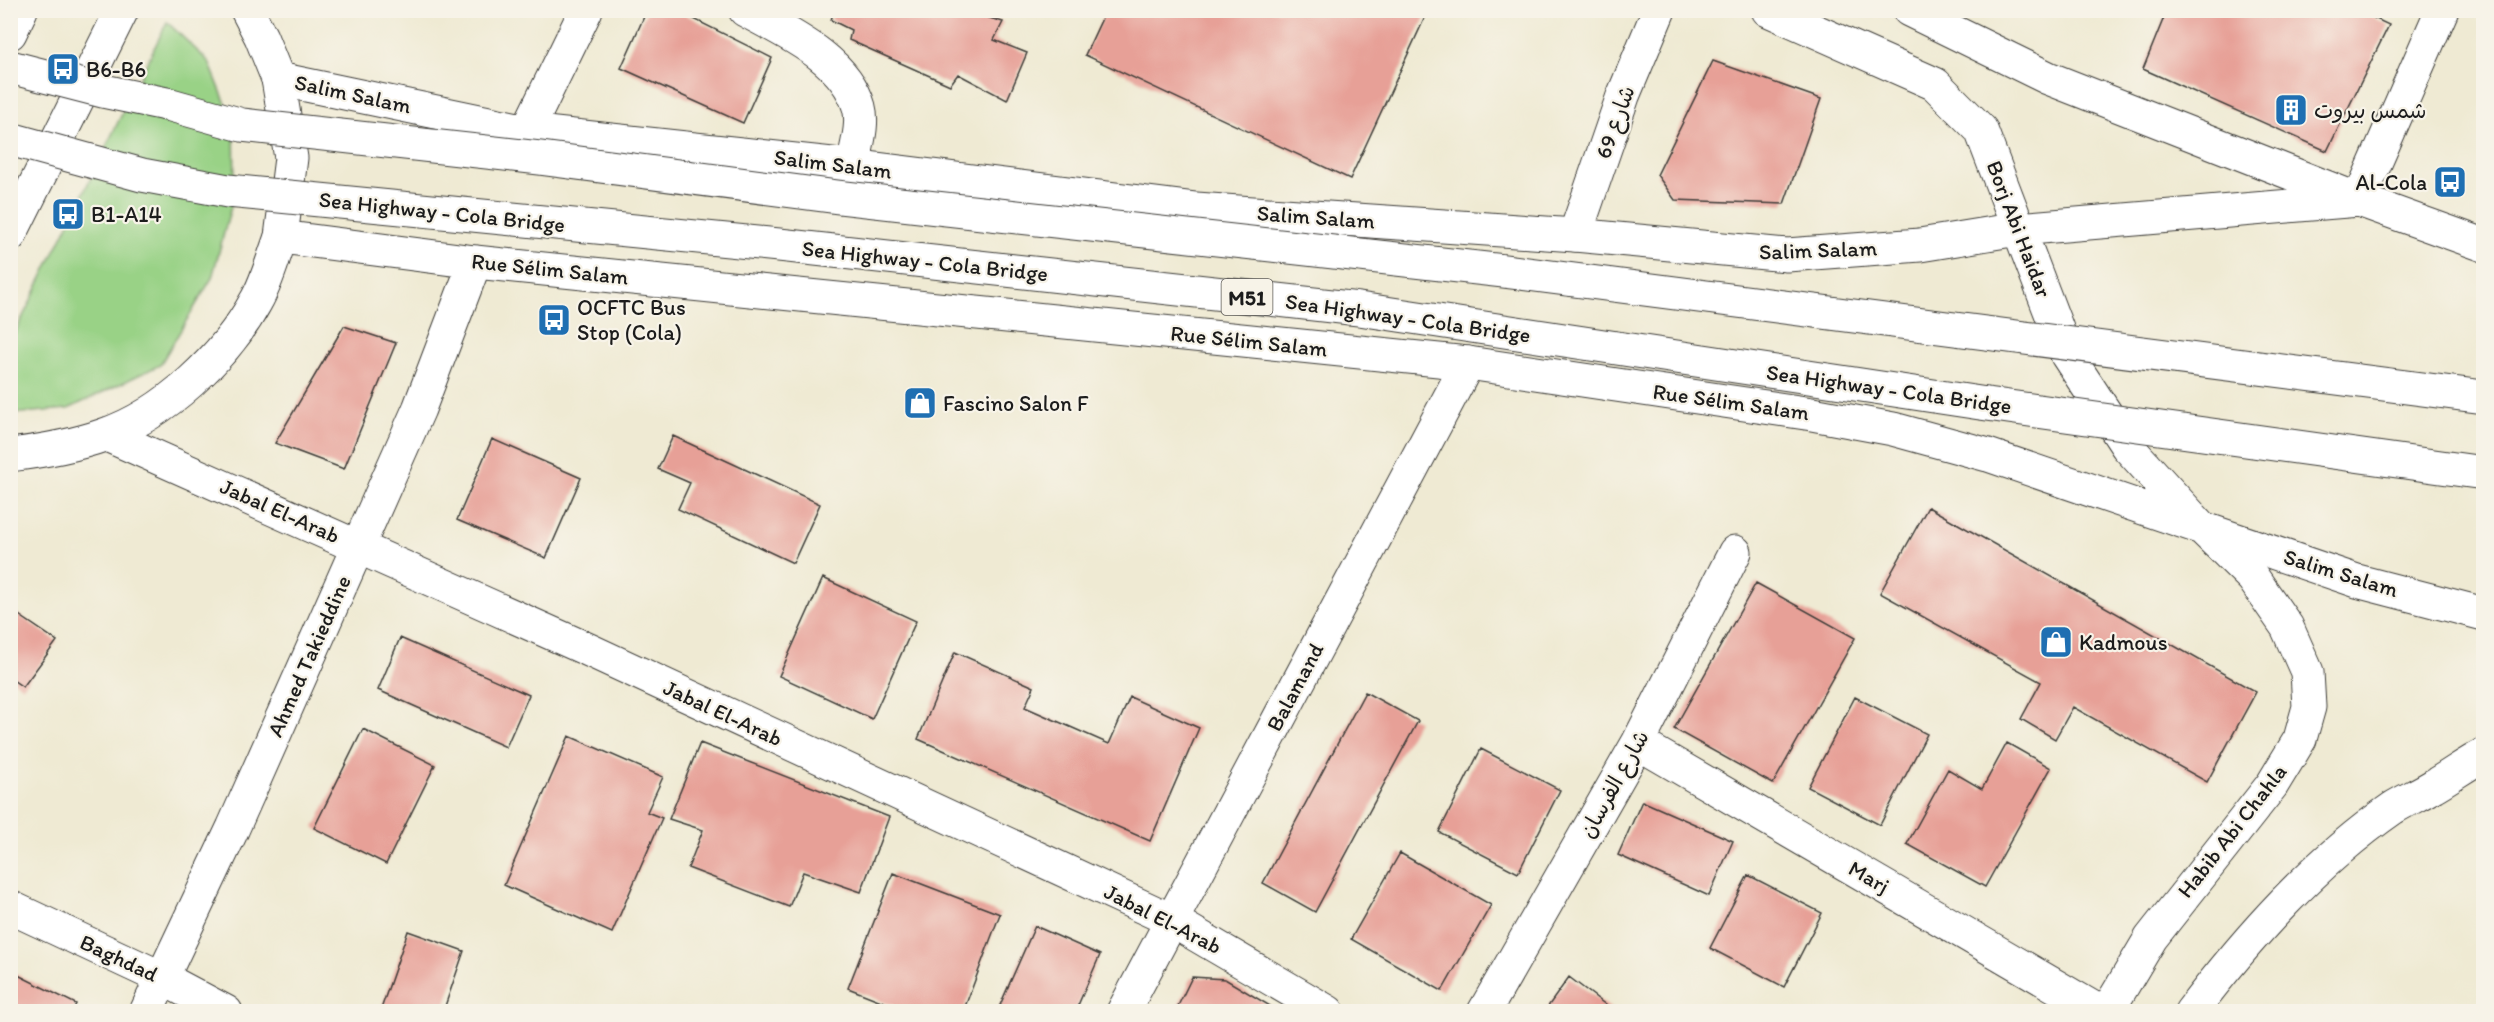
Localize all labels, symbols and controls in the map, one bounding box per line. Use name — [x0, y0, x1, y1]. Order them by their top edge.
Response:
bus stop icon: B6-B6 — [45, 51, 81, 87]
place label: B6-B6 — [86, 56, 146, 83]
street label: Salim Salam — [292, 68, 414, 120]
street label: شارع 69 — [1589, 82, 1643, 163]
building icon: شمس بيروت — [2273, 92, 2309, 128]
place label: شمس بيروت — [2314, 97, 2427, 124]
street label: Salim Salam — [773, 143, 894, 185]
street label: Borj Abi Haidar — [1981, 157, 2058, 302]
bus stop icon: Al-Cola — [2432, 164, 2468, 200]
place label: Al-Cola — [2355, 169, 2427, 196]
street label: Sea Highway - Cola Bridge — [318, 186, 566, 238]
bus stop icon: B1-A14 — [50, 196, 86, 232]
street label: Salim Salam — [1256, 199, 1376, 235]
place label: B1-A14 — [91, 201, 162, 228]
street label: Salim Salam — [1758, 234, 1878, 266]
street label: Sea Highway - Cola Bridge — [801, 235, 1049, 287]
street label: Rue Sélim Salam — [470, 247, 630, 291]
road number: M51 — [1222, 279, 1272, 315]
street label: Sea Highway - Cola Bridge — [1284, 287, 1532, 349]
place label: OCFTC Bus Stop (Cola) — [577, 294, 686, 346]
bus stop icon: OCFTC Bus Stop (Cola) — [536, 302, 572, 338]
street label: Rue Sélim Salam — [1169, 319, 1329, 363]
street label: Sea Highway - Cola Bridge — [1765, 358, 2013, 420]
street label: Rue Sélim Salam — [1651, 378, 1811, 426]
shop icon: Fascino Salon F — [902, 385, 938, 421]
place label: Fascino Salon F — [943, 390, 1089, 417]
street label: Jabal El-Arab — [216, 473, 344, 549]
street label: Salim Salam — [2280, 543, 2402, 603]
street label: Ahmed Takieddine — [261, 571, 357, 741]
shop icon: Kadmous — [2038, 624, 2074, 660]
place label: Kadmous — [2079, 629, 2168, 656]
street label: Balamand — [1260, 638, 1330, 736]
street label: Jabal El-Arab — [659, 674, 787, 752]
street label: شارع الفرسان — [1573, 725, 1656, 844]
street label: Habib Abi Chahla — [2171, 759, 2293, 903]
street label: Marj — [1844, 855, 1894, 899]
street label: Jabal El-Arab — [1100, 878, 1226, 960]
street label: Baghdad — [76, 928, 162, 988]

